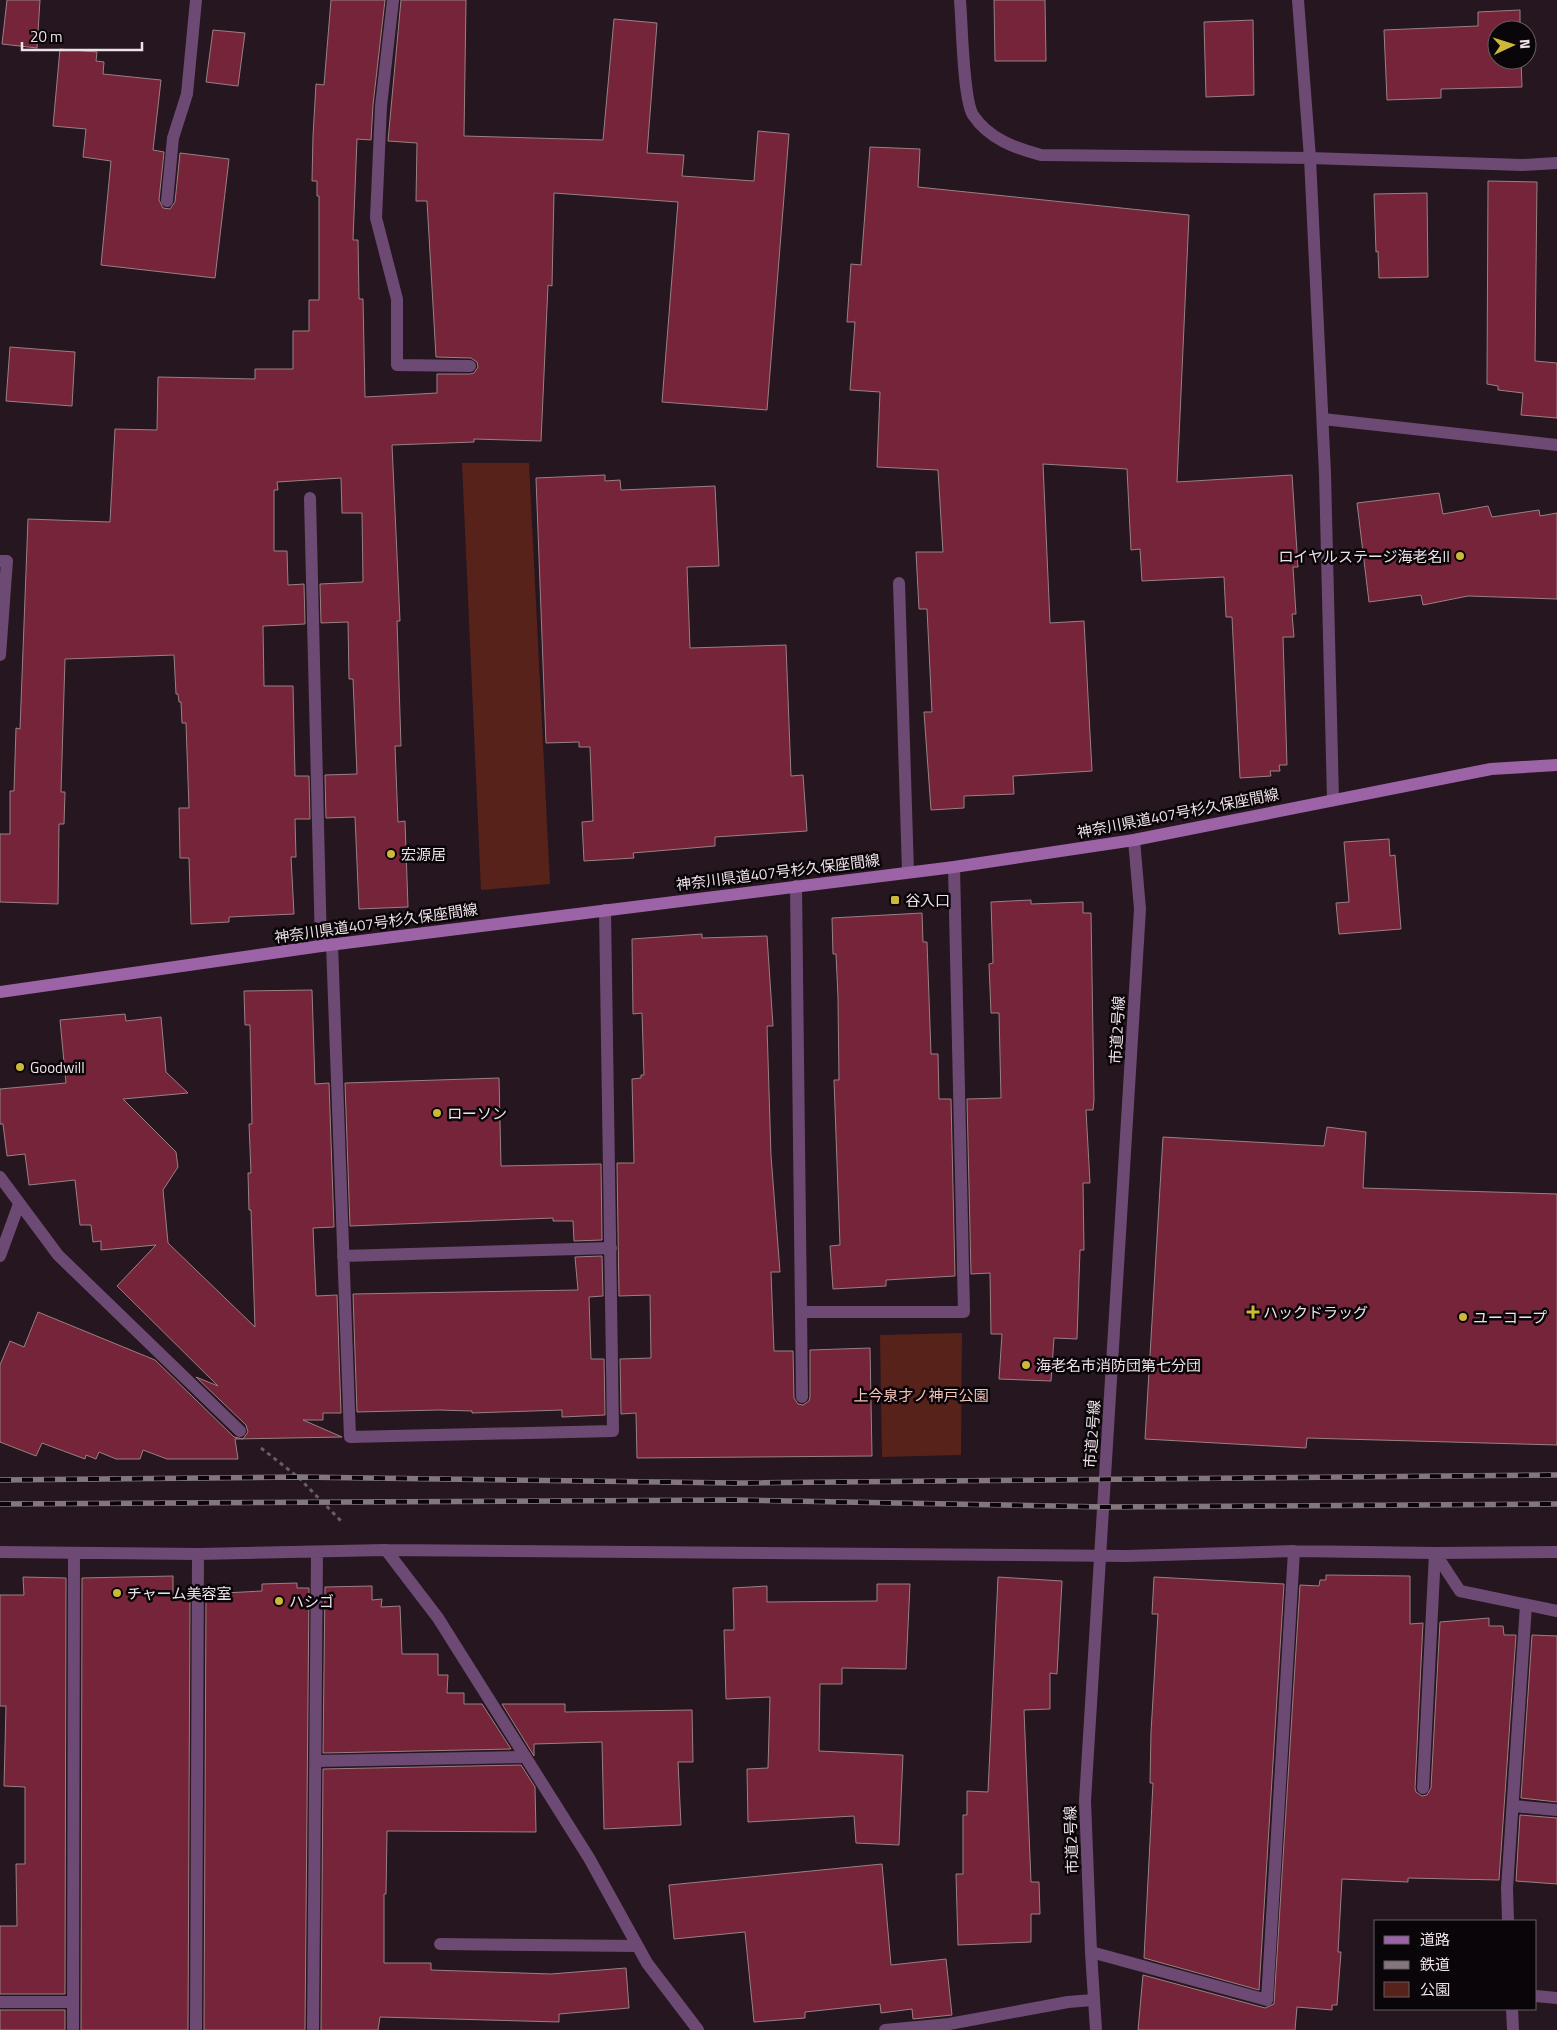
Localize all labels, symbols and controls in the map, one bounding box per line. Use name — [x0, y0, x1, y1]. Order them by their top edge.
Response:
scale bar — [22, 20, 142, 52]
north arrow — [1487, 20, 1537, 70]
text: 20 m — [30, 25, 63, 48]
text: N — [1515, 38, 1536, 50]
place label: ロイヤルステージ海老名II — [1278, 545, 1450, 568]
marker: ロイヤルステージ海老名II — [1454, 550, 1466, 562]
street label: 神奈川県道407号杉久保座間線 — [1075, 782, 1281, 844]
place label: 宏源居 — [401, 843, 446, 866]
marker: 宏源居 — [385, 848, 397, 860]
street label: 神奈川県道407号杉久保座間線 — [675, 848, 881, 896]
place label: 谷入口 — [905, 889, 950, 912]
marker: 谷入口 — [889, 894, 901, 906]
street label: 神奈川県道407号杉久保座間線 — [273, 897, 479, 949]
street label: 市道2号線 — [1104, 995, 1130, 1065]
place label: Goodwill — [30, 1056, 85, 1079]
marker: Goodwill — [14, 1061, 26, 1073]
place label: ローソン — [447, 1102, 507, 1125]
marker: ローソン — [431, 1107, 443, 1119]
place label: ハックドラッグ — [1263, 1301, 1368, 1324]
marker: ハックドラッグ — [1247, 1306, 1259, 1318]
place label: ユーコープ — [1473, 1306, 1547, 1329]
marker: ユーコープ — [1457, 1311, 1469, 1323]
place label: 海老名市消防団第七分団 — [1036, 1354, 1201, 1377]
marker: 海老名市消防団第七分団 — [1020, 1359, 1032, 1371]
park label: 上今泉才ノ神戸公園 — [853, 1384, 989, 1407]
street label: 市道2号線 — [1078, 1399, 1106, 1469]
place label: チャーム美容室 — [127, 1582, 231, 1605]
marker: チャーム美容室 — [111, 1587, 123, 1599]
place label: ハシゴ — [289, 1590, 334, 1613]
marker: ハシゴ — [273, 1595, 285, 1607]
street label: 市道2号線 — [1058, 1805, 1084, 1875]
legend — [1374, 1920, 1537, 2010]
text: 道路 — [1420, 1928, 1450, 1951]
text: 鉄道 — [1420, 1953, 1450, 1976]
text: 公園 — [1420, 1978, 1450, 2001]

